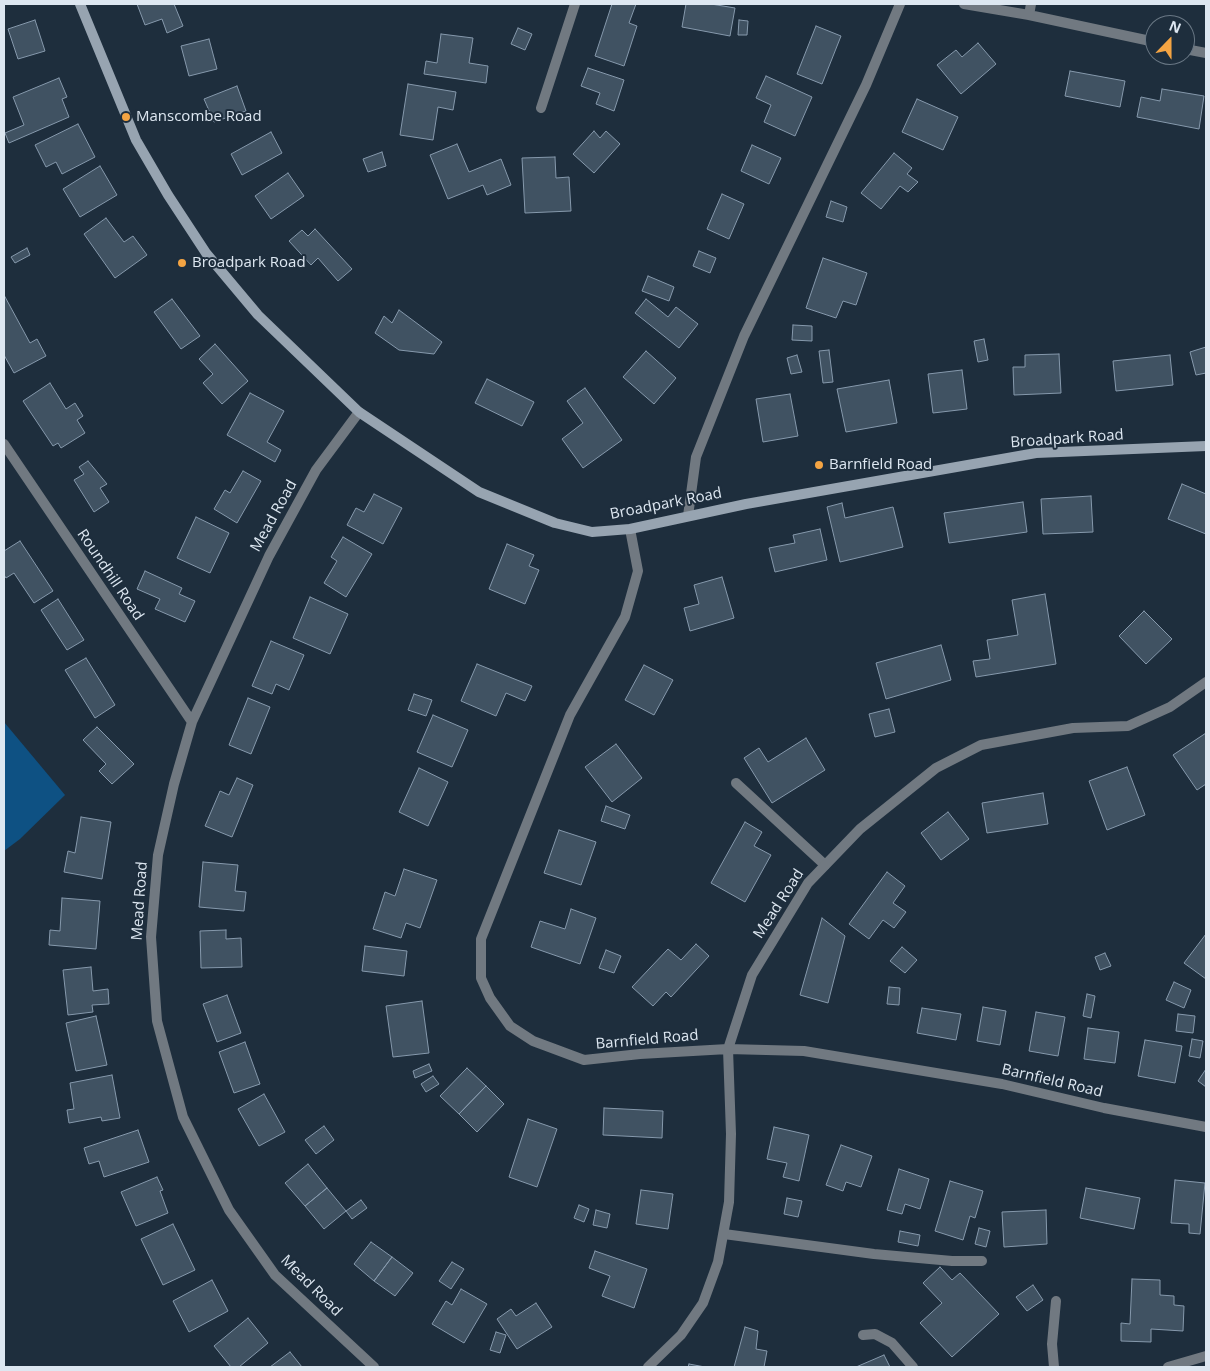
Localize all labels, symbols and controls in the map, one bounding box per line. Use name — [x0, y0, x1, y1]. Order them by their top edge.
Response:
north arrow — [1145, 15, 1195, 65]
text: N — [1167, 16, 1184, 37]
place label: Manscombe Road — [136, 108, 262, 126]
marker: Manscombe Road — [120, 111, 132, 123]
place label: Broadpark Road — [192, 254, 306, 272]
marker: Broadpark Road — [176, 257, 188, 269]
street label: Broadpark Road — [1010, 426, 1124, 452]
place label: Barnfield Road — [829, 456, 932, 474]
marker: Barnfield Road — [813, 459, 825, 471]
street label: Mead Road — [247, 477, 301, 555]
street label: Broadpark Road — [609, 484, 723, 524]
street label: Roundhill Road — [73, 526, 147, 624]
street label: Mead Road — [128, 861, 152, 941]
street label: Mead Road — [750, 866, 808, 942]
street label: Barnfield Road — [595, 1027, 699, 1053]
street label: Barnfield Road — [1000, 1061, 1104, 1101]
street label: Mead Road — [277, 1252, 345, 1320]

